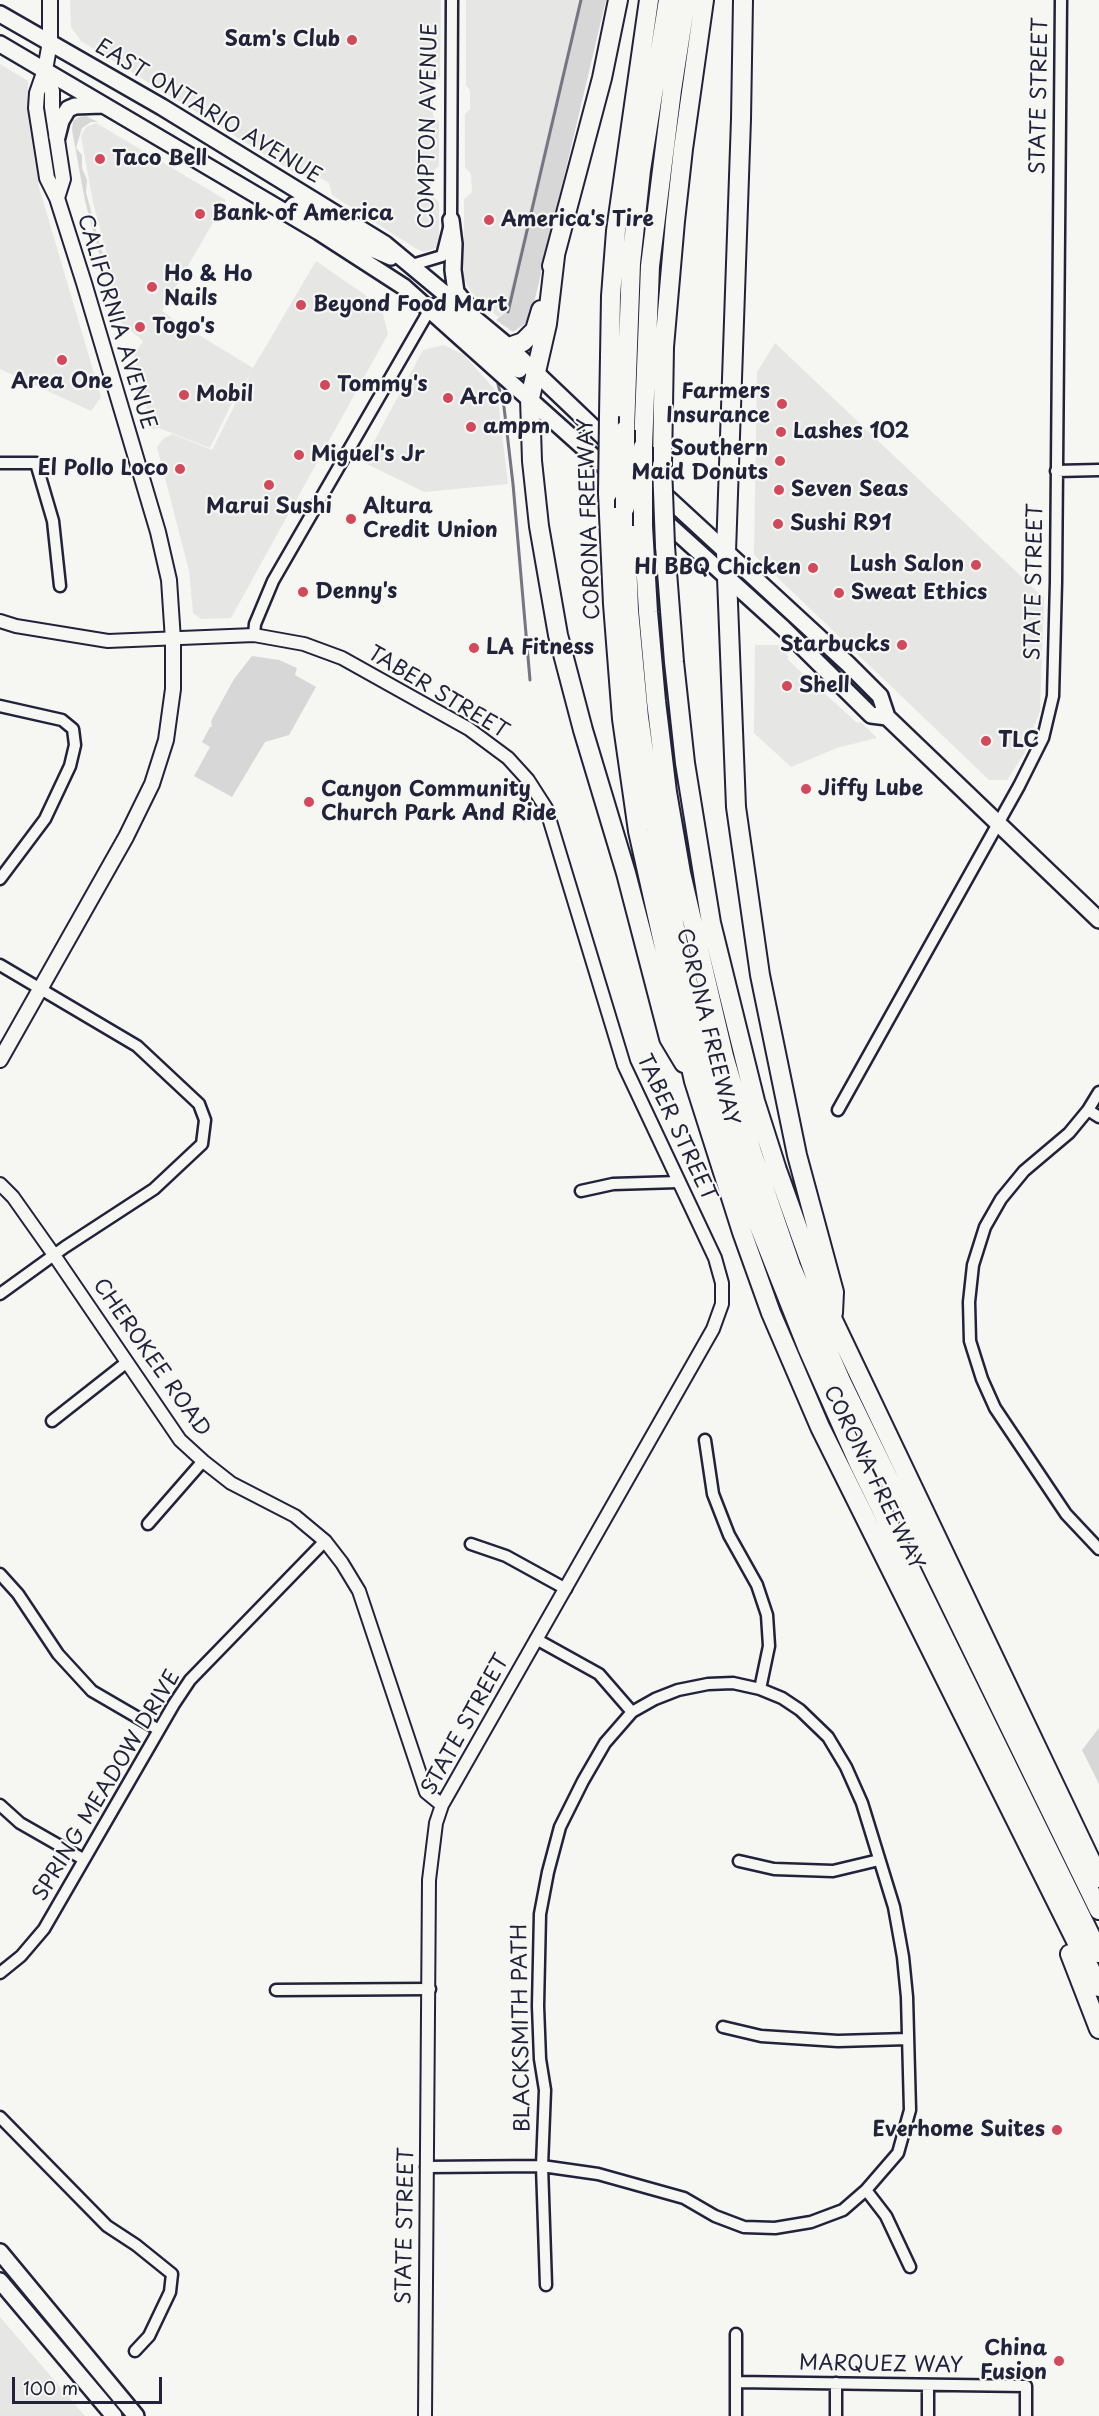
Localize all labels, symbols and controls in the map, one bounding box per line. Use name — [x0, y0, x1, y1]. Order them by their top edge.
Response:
street label: STATE STREET — [1026, 17, 1054, 175]
street label: COMPTON AVENUE — [415, 23, 443, 229]
place label: Sam's Club — [225, 27, 340, 53]
marker: Sam's Club — [345, 33, 359, 47]
street label: EAST ONTARIO AVENUE — [90, 34, 326, 190]
place label: Taco Bell — [112, 146, 207, 172]
marker: Taco Bell — [93, 152, 107, 166]
place label: Bank of America — [212, 201, 394, 227]
marker: Bank of America — [193, 207, 207, 221]
place label: America's Tire — [501, 207, 654, 233]
street label: CALIFORNIA AVENUE — [71, 211, 161, 433]
marker: America's Tire — [482, 213, 496, 227]
place label: Ho & Ho Nails — [164, 262, 252, 312]
marker: Ho & Ho Nails — [145, 280, 159, 294]
place label: Beyond Food Mart — [313, 292, 508, 318]
marker: Beyond Food Mart — [294, 298, 308, 312]
place label: Togo's — [152, 314, 215, 340]
marker: Togo's — [133, 320, 147, 334]
marker: Area One — [55, 353, 69, 367]
place label: Area One — [11, 369, 113, 395]
place label: Tommy's — [337, 372, 428, 398]
marker: Tommy's — [318, 378, 332, 392]
place label: Farmers Insurance — [666, 379, 770, 429]
place label: Mobil — [196, 382, 253, 408]
place label: Arco — [460, 385, 512, 411]
marker: Mobil — [177, 388, 191, 402]
marker: Arco — [441, 391, 455, 405]
marker: Farmers Insurance — [775, 397, 789, 411]
place label: ampm — [483, 414, 550, 440]
street label: CORONA FREEWAY — [574, 417, 606, 621]
place label: Lashes 102 — [793, 419, 909, 445]
marker: ampm — [464, 420, 478, 434]
marker: Lashes 102 — [774, 425, 788, 439]
place label: Southern Maid Donuts — [632, 436, 768, 486]
place label: Miguel's Jr — [311, 442, 425, 468]
marker: Miguel's Jr — [292, 448, 306, 462]
marker: Southern Maid Donuts — [773, 454, 787, 468]
place label: El Pollo Loco — [37, 456, 168, 482]
marker: El Pollo Loco — [173, 462, 187, 476]
place label: Seven Seas — [791, 477, 908, 503]
marker: Marui Sushi — [262, 478, 276, 492]
marker: Seven Seas — [772, 483, 786, 497]
place label: Marui Sushi — [206, 494, 332, 520]
place label: Altura Credit Union — [363, 494, 498, 544]
street label: STATE STREET — [1021, 503, 1049, 661]
place label: Sushi R91 — [790, 511, 891, 537]
marker: Altura Credit Union — [344, 512, 358, 526]
marker: Sushi R91 — [771, 517, 785, 531]
place label: Lush Salon — [850, 552, 964, 578]
place label: HI BBQ Chicken — [634, 555, 801, 581]
marker: Lush Salon — [969, 558, 983, 572]
marker: HI BBQ Chicken — [806, 561, 820, 575]
place label: Denny's — [315, 579, 397, 605]
place label: Sweat Ethics — [851, 580, 987, 606]
marker: Denny's — [296, 585, 310, 599]
marker: Sweat Ethics — [832, 586, 846, 600]
place label: Starbucks — [780, 632, 890, 658]
place label: LA Fitness — [486, 635, 594, 661]
marker: Starbucks — [895, 638, 909, 652]
street label: TABER STREET — [363, 641, 513, 745]
marker: LA Fitness — [467, 641, 481, 655]
place label: Shell — [799, 673, 850, 699]
marker: Shell — [780, 679, 794, 693]
place label: TLC — [998, 728, 1039, 754]
marker: TLC — [979, 734, 993, 748]
place label: Jiffy Lube — [818, 776, 923, 802]
place label: Canyon Community Church Park And Ride — [321, 777, 557, 827]
marker: Jiffy Lube — [799, 782, 813, 796]
marker: Canyon Community Church Park And Ride — [302, 795, 316, 809]
street label: CORONA FREEWAY — [670, 926, 744, 1128]
street label: TABER STREET — [631, 1050, 721, 1206]
street label: CHEROKEE ROAD — [87, 1274, 215, 1442]
street label: CORONA FREEWAY — [817, 1382, 929, 1574]
street label: STATE STREET — [417, 1650, 515, 1800]
street label: SPRING MEADOW DRIVE — [28, 1666, 186, 1906]
street label: BLACKSMITH PATH — [508, 1924, 536, 2132]
place label: Everhome Suites — [872, 2117, 1045, 2143]
marker: Everhome Suites — [1050, 2123, 1064, 2137]
street label: STATE STREET — [392, 2147, 420, 2305]
place label: China Fusion — [980, 2336, 1047, 2386]
street label: MARQUEZ WAY — [799, 2351, 963, 2379]
marker: China Fusion — [1052, 2354, 1066, 2368]
scale bar — [15, 2365, 165, 2403]
text: 100 m — [23, 2374, 78, 2401]

